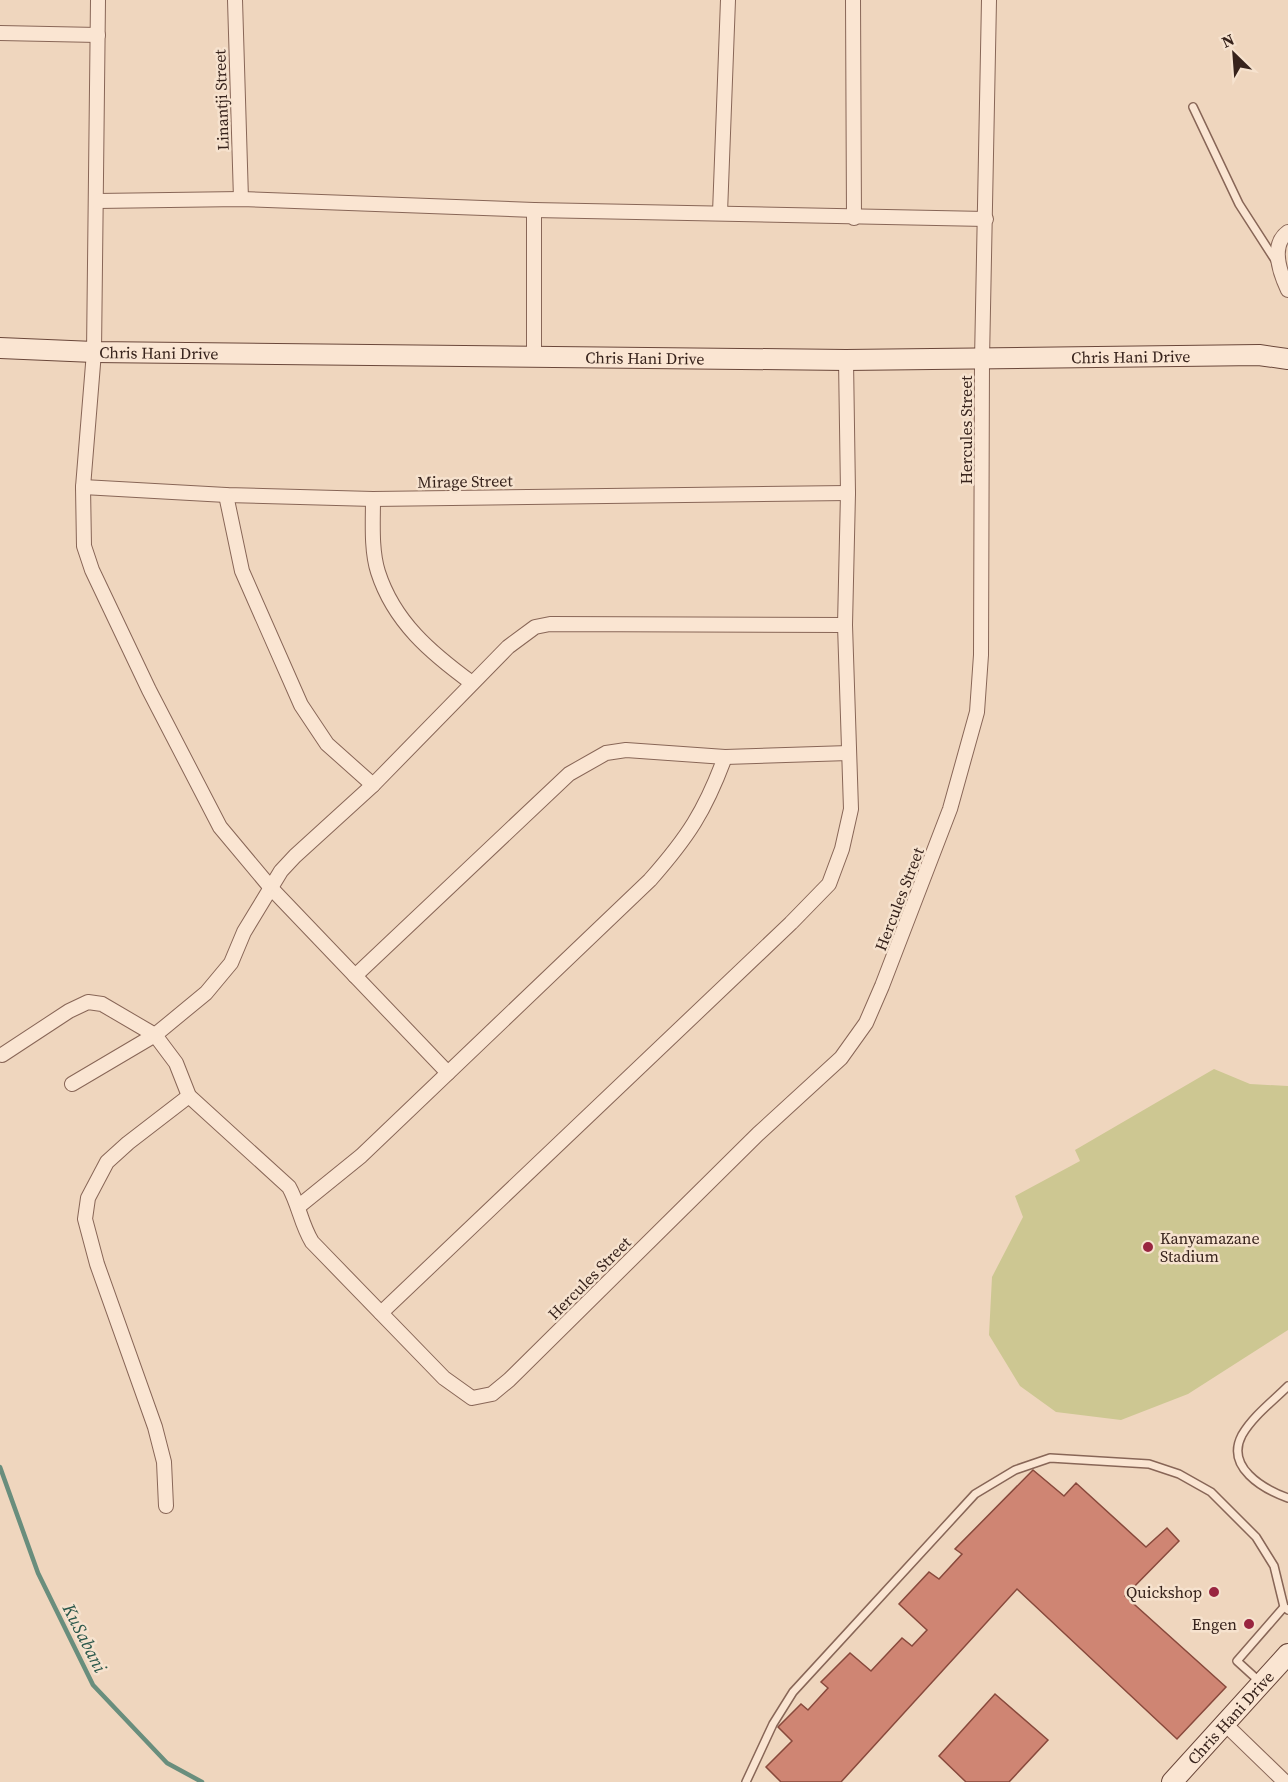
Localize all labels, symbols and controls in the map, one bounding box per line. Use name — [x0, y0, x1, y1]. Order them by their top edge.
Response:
north arrow — [1204, 24, 1264, 84]
text: N — [1218, 28, 1238, 53]
street label: Linantji Street — [208, 48, 234, 151]
street label: Chris Hani Drive — [99, 341, 219, 364]
street label: Chris Hani Drive — [1071, 345, 1191, 368]
street label: Chris Hani Drive — [585, 346, 705, 369]
street label: Hercules Street — [955, 375, 977, 485]
street label: Mirage Street — [417, 469, 514, 493]
street label: Hercules Street — [869, 843, 929, 954]
place label: Kanyamazane Stadium — [1160, 1227, 1260, 1267]
street label: Hercules Street — [543, 1231, 636, 1324]
marker: Kanyamazane Stadium — [1141, 1240, 1155, 1254]
place label: Quickshop — [1126, 1581, 1202, 1603]
marker: Quickshop — [1207, 1585, 1221, 1599]
water label: KuSabani — [57, 1598, 113, 1677]
place label: Engen — [1192, 1613, 1237, 1635]
marker: Engen — [1242, 1617, 1256, 1631]
street label: Chris Hani Drive — [1182, 1666, 1279, 1769]

